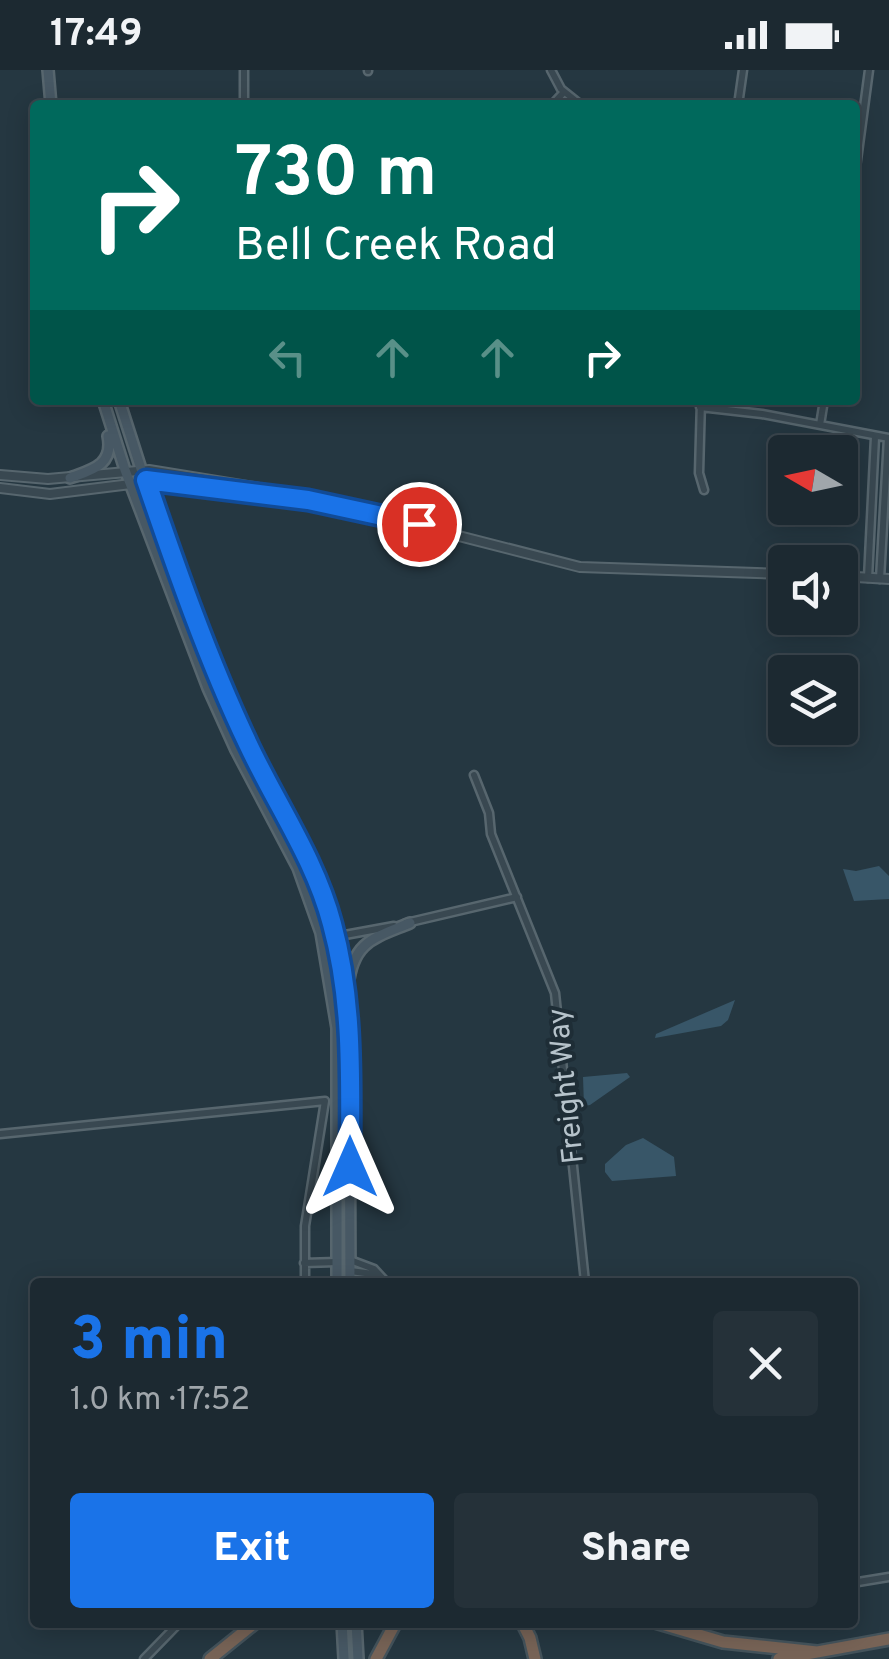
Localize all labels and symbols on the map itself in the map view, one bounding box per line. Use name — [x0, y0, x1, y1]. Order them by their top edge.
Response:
north arrow — [768, 435, 858, 525]
pin — [377, 482, 462, 567]
street label: Freight Way — [541, 1006, 594, 1165]
position arrow — [298, 1115, 402, 1219]

